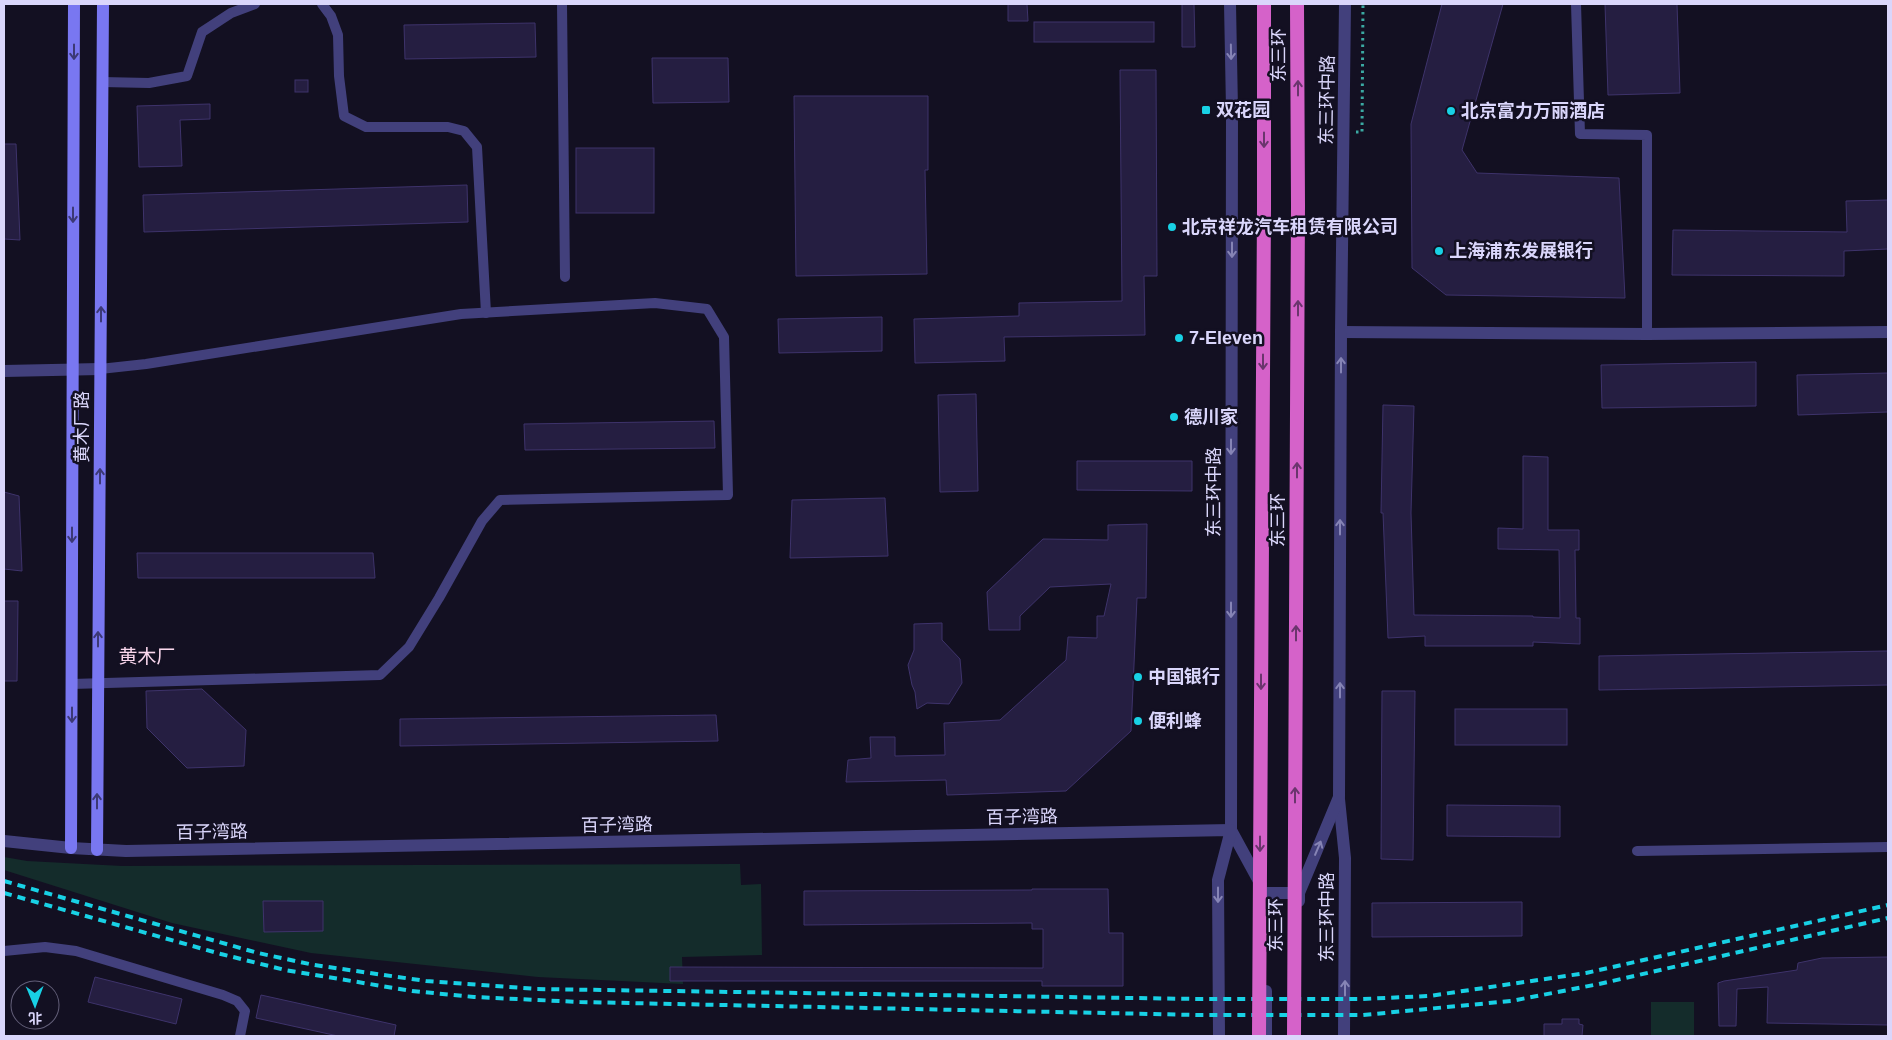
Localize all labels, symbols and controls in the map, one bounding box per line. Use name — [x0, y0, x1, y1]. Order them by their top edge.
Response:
street label: 东三环 — [1269, 28, 1289, 82]
one-way arrow — [69, 44, 79, 60]
one-way arrow — [1226, 44, 1236, 60]
street label: 东三环中路 — [1316, 55, 1338, 145]
one-way arrow — [1293, 80, 1303, 96]
place label: 双花园 — [1216, 100, 1270, 120]
place label: 北京富力万丽酒店 — [1461, 101, 1605, 121]
marker: 双花园 — [1200, 104, 1212, 116]
marker: 北京富力万丽酒店 — [1445, 105, 1457, 117]
one-way arrow — [1259, 132, 1269, 148]
one-way arrow — [68, 206, 78, 223]
place label: 北京祥龙汽车租赁有限公司 — [1182, 217, 1398, 237]
marker: 北京祥龙汽车租赁有限公司 — [1166, 221, 1178, 233]
place label: 上海浦东发展银行 — [1449, 240, 1593, 261]
one-way arrow — [1227, 242, 1237, 258]
marker: 上海浦东发展银行 — [1433, 245, 1445, 257]
one-way arrow — [1293, 300, 1303, 316]
one-way arrow — [96, 306, 106, 322]
place label: 7-Eleven — [1189, 328, 1263, 348]
marker: 7-Eleven — [1173, 332, 1185, 344]
one-way arrow — [1258, 354, 1268, 370]
one-way arrow — [1336, 357, 1346, 373]
street label: 黄木厂路 — [72, 391, 92, 463]
place label: 德川家 — [1184, 407, 1238, 427]
marker: 德川家 — [1168, 411, 1180, 423]
one-way arrow — [1226, 439, 1236, 455]
street label: 东三环中路 — [1204, 447, 1224, 537]
one-way arrow — [1292, 462, 1302, 478]
one-way arrow — [95, 468, 105, 484]
street label: 东三环 — [1268, 493, 1288, 547]
one-way arrow — [1335, 519, 1345, 536]
one-way arrow — [67, 526, 77, 543]
one-way arrow — [1226, 602, 1236, 618]
one-way arrow — [1291, 625, 1301, 641]
one-way arrow — [94, 631, 103, 647]
district label: 黄木厂 — [118, 646, 176, 667]
place label: 中国银行 — [1148, 666, 1220, 687]
marker: 中国银行 — [1132, 671, 1144, 683]
one-way arrow — [1256, 674, 1266, 690]
one-way arrow — [1335, 682, 1345, 698]
one-way arrow — [67, 706, 77, 723]
place label: 便利蜂 — [1148, 711, 1202, 731]
marker: 便利蜂 — [1132, 715, 1144, 727]
one-way arrow — [1290, 787, 1300, 804]
one-way arrow — [92, 793, 102, 810]
street label: 百子湾路 — [986, 806, 1058, 828]
street label: 百子湾路 — [581, 814, 653, 836]
street label: 百子湾路 — [176, 821, 248, 843]
one-way arrow — [1255, 836, 1265, 852]
one-way arrow — [1313, 841, 1323, 856]
street label: 东三环中路 — [1317, 872, 1337, 962]
one-way arrow — [1213, 886, 1223, 903]
street label: 东三环 — [1266, 898, 1286, 952]
north arrow — [10, 980, 60, 1030]
one-way arrow — [1340, 980, 1350, 996]
text: 北 — [28, 1010, 42, 1026]

